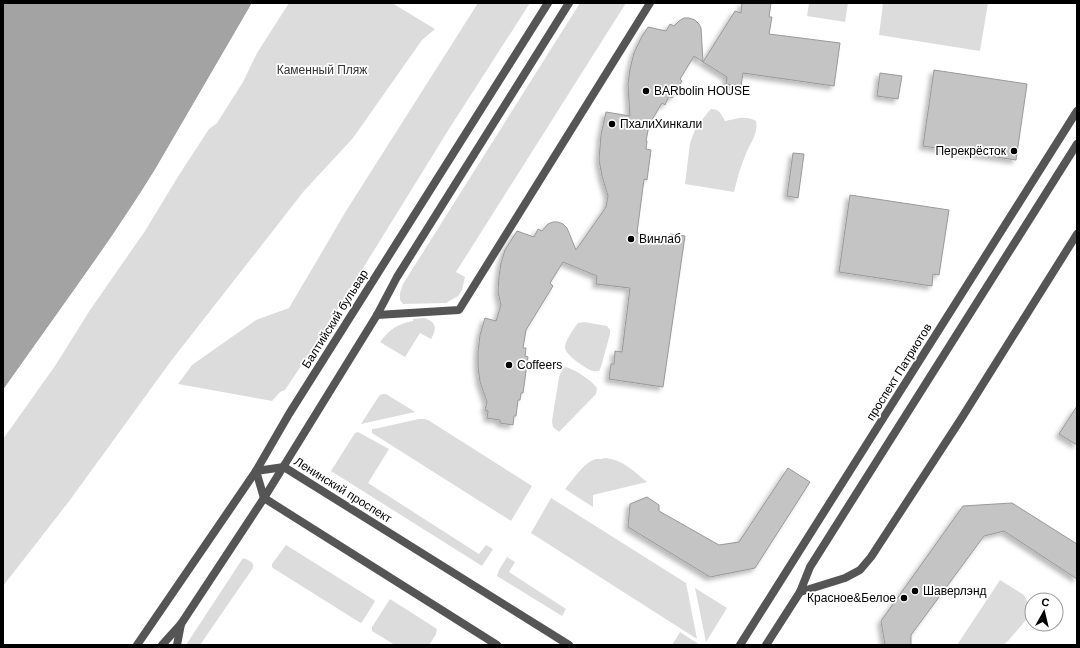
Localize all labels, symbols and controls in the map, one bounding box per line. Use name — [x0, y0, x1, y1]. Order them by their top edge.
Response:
park label: Каменный Пляж — [277, 63, 367, 77]
place label: BARbolin HOUSE — [654, 84, 750, 98]
marker: BARbolin HOUSE — [641, 86, 651, 96]
place label: ПхалиХинкали — [620, 117, 702, 131]
marker: ПхалиХинкали — [607, 119, 617, 129]
place label: Перекрёсток — [935, 144, 1007, 158]
marker: Перекрёсток — [1009, 146, 1019, 156]
place label: Винлаб — [639, 232, 681, 246]
marker: Винлаб — [626, 234, 636, 244]
street label: Балтийский бульвар — [299, 267, 371, 371]
street label: проспект Патриотов — [863, 321, 935, 423]
place label: Coffeers — [517, 358, 562, 372]
marker: Coffeers — [504, 360, 514, 370]
street label: Ленинский проспект — [292, 454, 395, 526]
place label: Шаверлэнд — [923, 584, 987, 598]
marker: Шаверлэнд — [910, 586, 920, 596]
place label: Красное&Белое — [807, 591, 896, 605]
north arrow — [1024, 592, 1064, 632]
marker: Красное&Белое — [899, 593, 909, 603]
text: С — [1041, 596, 1050, 609]

